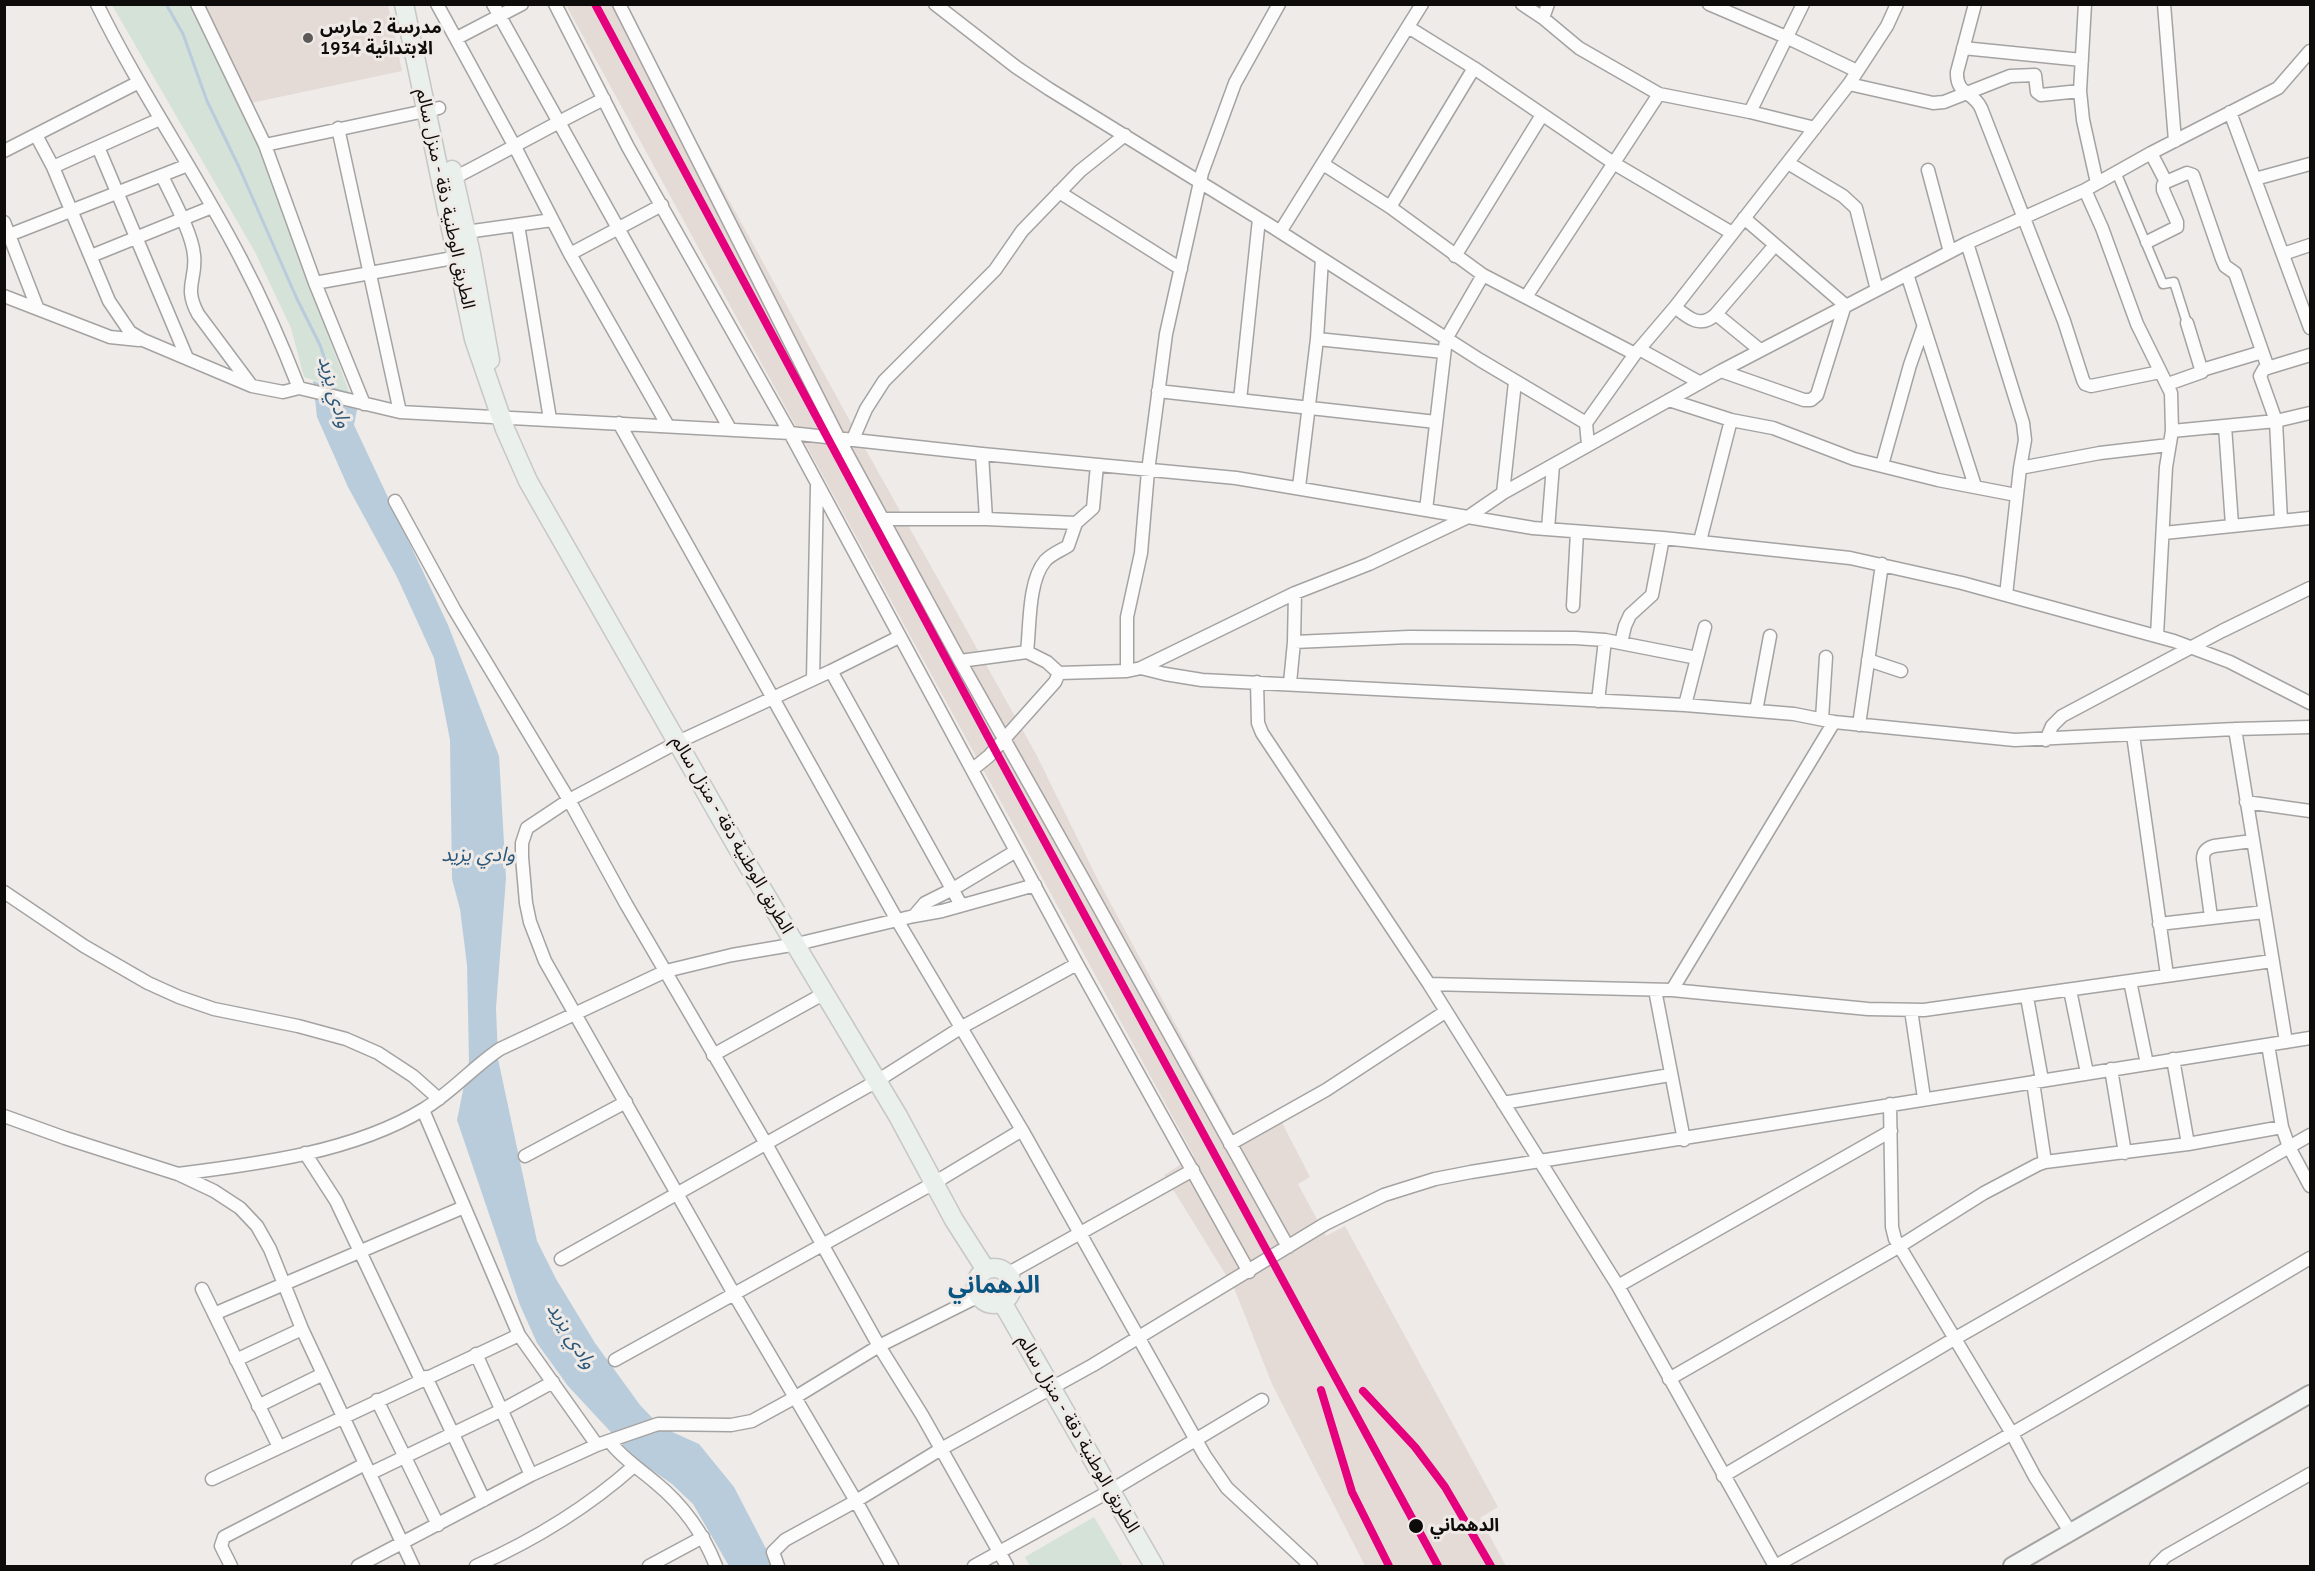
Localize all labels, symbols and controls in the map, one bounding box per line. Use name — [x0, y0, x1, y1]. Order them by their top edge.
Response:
place label: مدرسة 2 مارس 1934 الابتدائية — [320, 17, 442, 60]
marker: مدرسة 2 مارس 1934 الابتدائية — [301, 31, 315, 45]
street label: الطريق الوطنية دقة - منزل سالم — [411, 87, 479, 311]
water label: وادي يزيد — [312, 353, 356, 431]
street label: الطريق الوطنية دقة - منزل سالم — [666, 732, 798, 938]
water label: وادي يزيد — [441, 843, 515, 867]
district label: الدهماني — [948, 1272, 1040, 1300]
water label: وادي يزيد — [541, 1298, 601, 1374]
street label: الطريق الوطنية دقة - منزل سالم — [1012, 1331, 1144, 1537]
place label: الدهماني — [1430, 1515, 1499, 1537]
marker: الدهماني — [1407, 1517, 1425, 1535]

